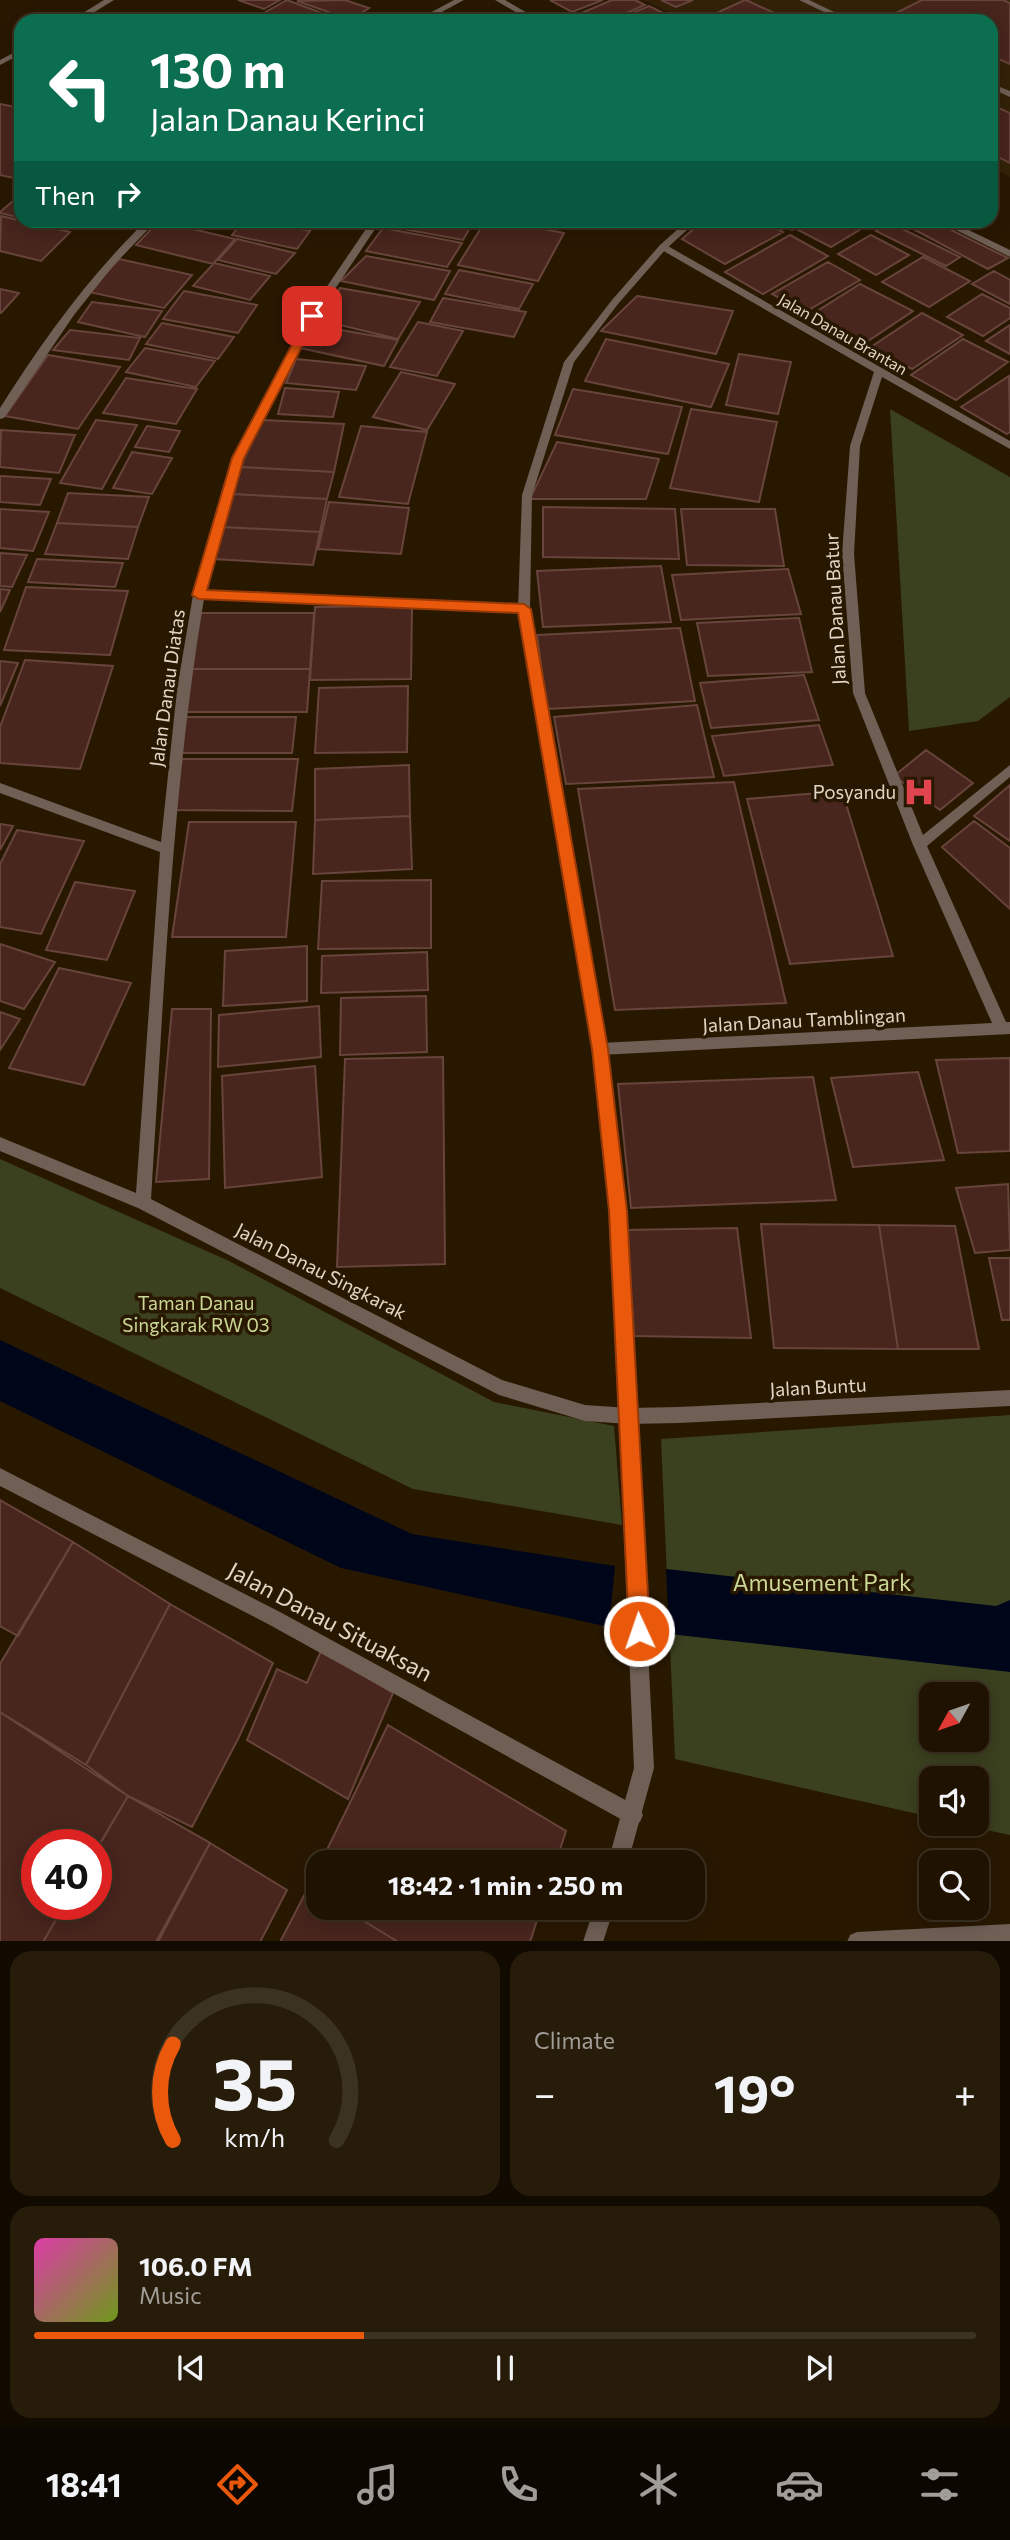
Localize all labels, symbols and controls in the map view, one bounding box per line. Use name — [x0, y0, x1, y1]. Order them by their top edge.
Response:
text: 130 m — [150, 38, 285, 98]
icon: left — [35, 42, 126, 133]
text: Jalan Danau Kerinci — [150, 98, 425, 138]
icon: right — [109, 175, 147, 213]
text: Then — [35, 179, 95, 210]
pin — [282, 286, 342, 346]
street label: Jalan Danau Brantan — [775, 289, 911, 378]
icon: arrive — [293, 297, 331, 335]
street label: Jalan Danau Batur — [819, 532, 850, 686]
street label: Jalan Danau Diatas — [144, 608, 189, 768]
hospital icon: Posyandu — [902, 775, 936, 809]
place label: Posyandu — [813, 780, 896, 803]
street label: Jalan Danau Tamblingan — [702, 1003, 906, 1036]
street label: Jalan Danau Singkarak — [232, 1217, 411, 1324]
park label: Taman Danau Singkarak RW 03 — [122, 1291, 270, 1336]
street label: Jalan Buntu — [769, 1372, 867, 1401]
street label: Jalan Danau Situaksan — [223, 1555, 437, 1687]
park label: Amusement Park — [733, 1568, 912, 1596]
position arrow — [602, 1594, 676, 1668]
north arrow — [919, 1682, 989, 1752]
map controls — [919, 1682, 989, 1920]
button: sound — [919, 1766, 989, 1836]
speed limit sign: 40 — [21, 1829, 112, 1920]
button: search — [919, 1850, 989, 1920]
text: 18:42 · 1 min · 250 m — [388, 1869, 623, 1900]
text: Climate — [534, 2026, 615, 2054]
text: 35 — [213, 2036, 297, 2125]
text: 19° — [714, 2060, 795, 2124]
text: − — [534, 2069, 556, 2116]
text: + — [954, 2069, 976, 2116]
text: km/h — [225, 2121, 285, 2151]
text: 106.0 FM — [139, 2250, 253, 2281]
text: Music — [139, 2281, 202, 2309]
icon: previous — [172, 2349, 210, 2387]
icon: pause — [486, 2349, 524, 2387]
icon: next — [800, 2349, 838, 2387]
icon: directions — [213, 2460, 262, 2509]
icon: music — [353, 2460, 402, 2509]
icon: phone — [494, 2460, 543, 2509]
icon: climate — [634, 2460, 683, 2509]
icon: car — [775, 2460, 824, 2509]
icon: filters — [915, 2460, 964, 2509]
text: 18:41 — [46, 2464, 122, 2504]

